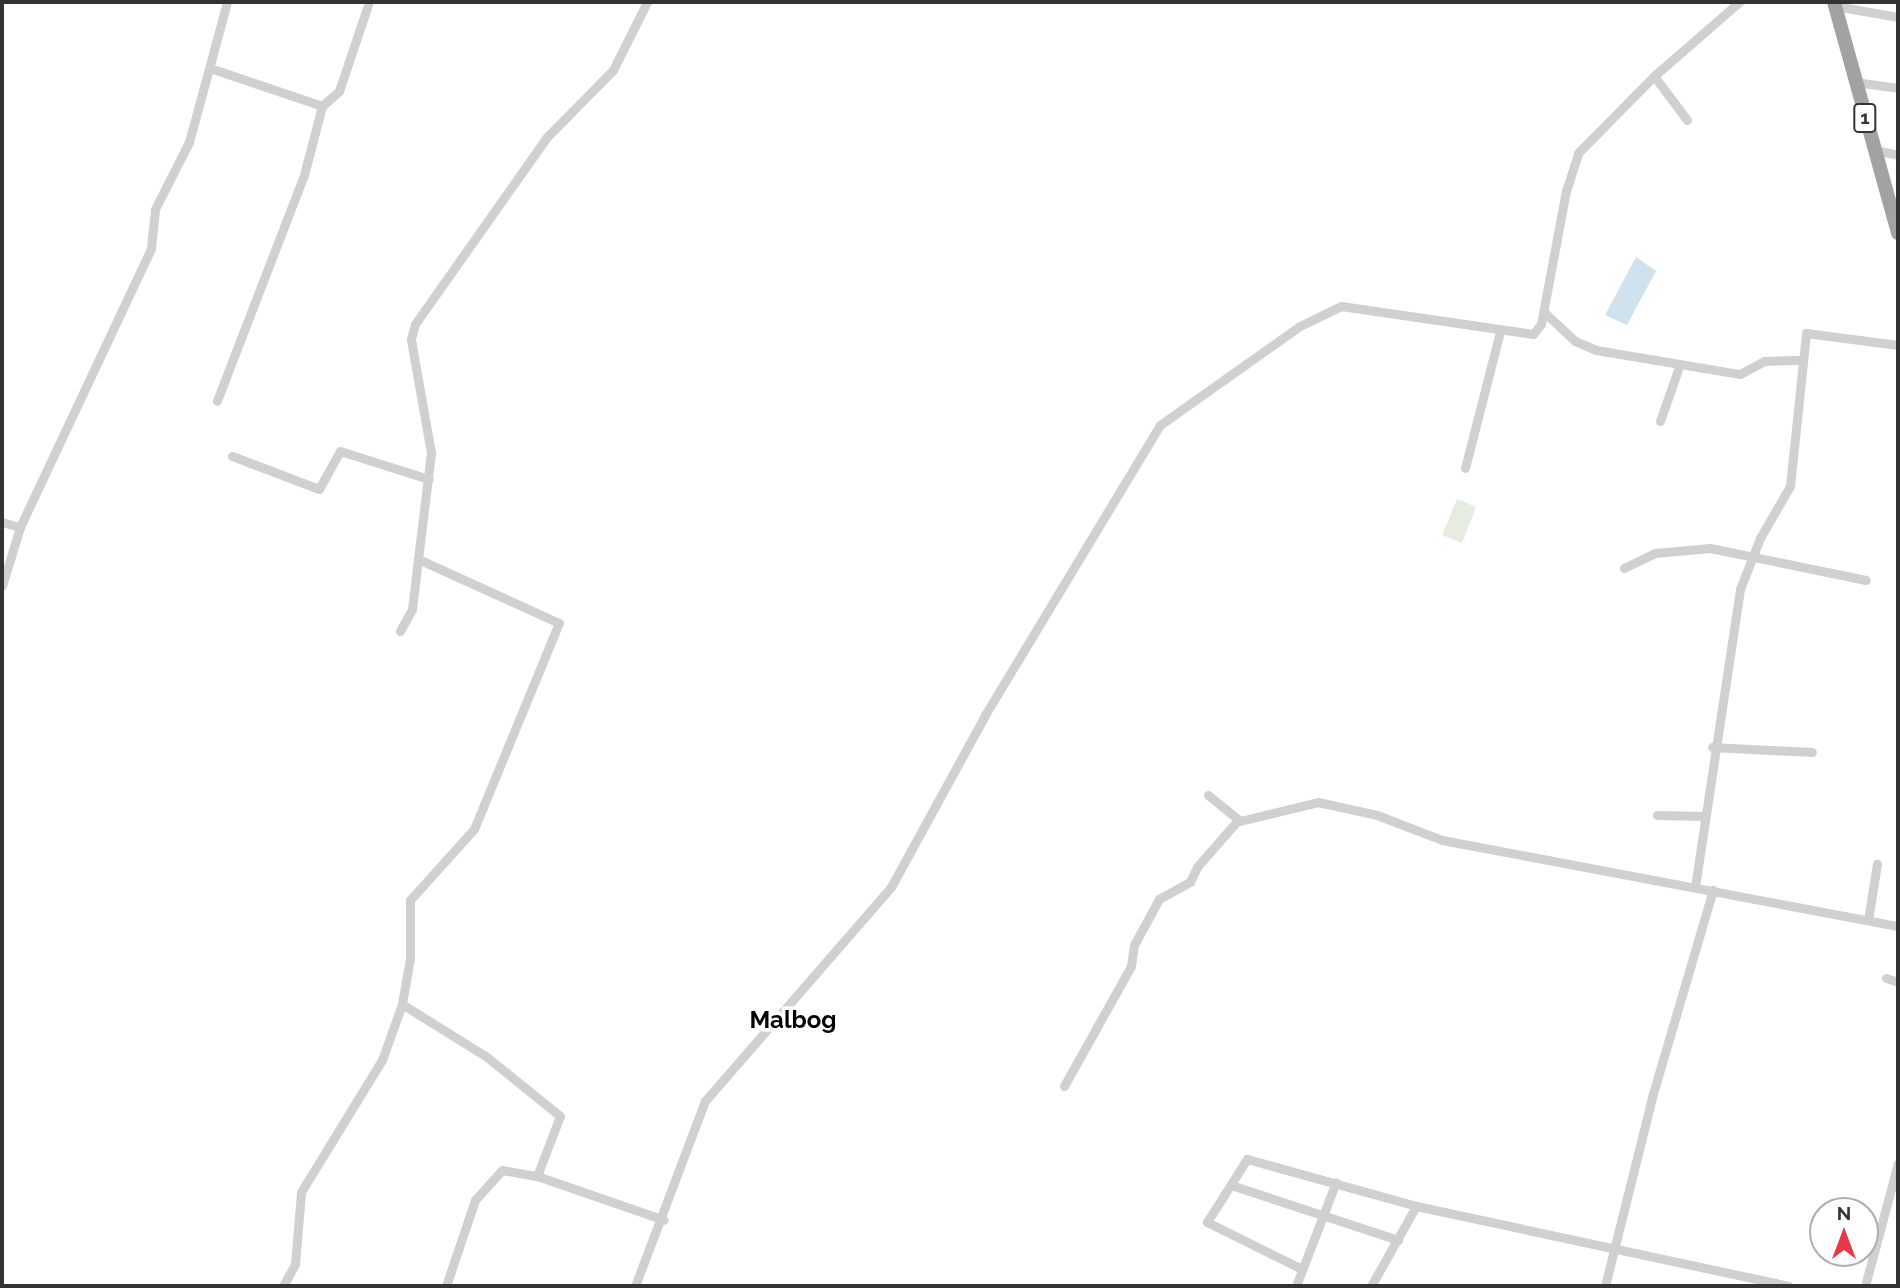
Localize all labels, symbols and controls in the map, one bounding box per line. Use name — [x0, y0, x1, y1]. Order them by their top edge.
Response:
road number: 1 — [1853, 102, 1877, 134]
district label: Malbog — [750, 1006, 836, 1034]
north arrow — [1809, 1197, 1879, 1267]
text: N — [1837, 1202, 1851, 1224]

